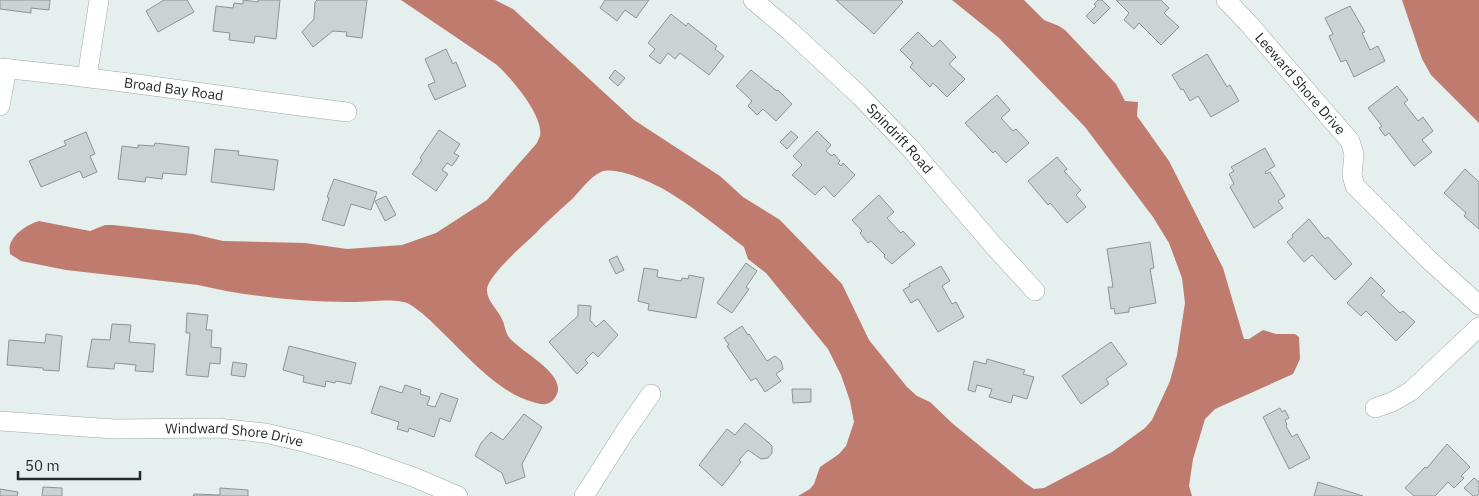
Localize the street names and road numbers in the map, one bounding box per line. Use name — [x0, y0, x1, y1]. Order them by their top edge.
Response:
street label: Leeward Shore Drive — [1251, 29, 1350, 139]
street label: Broad Bay Road — [123, 73, 225, 105]
street label: Spindrift Road — [863, 99, 937, 177]
street label: Windward Shore Drive — [165, 419, 305, 451]

